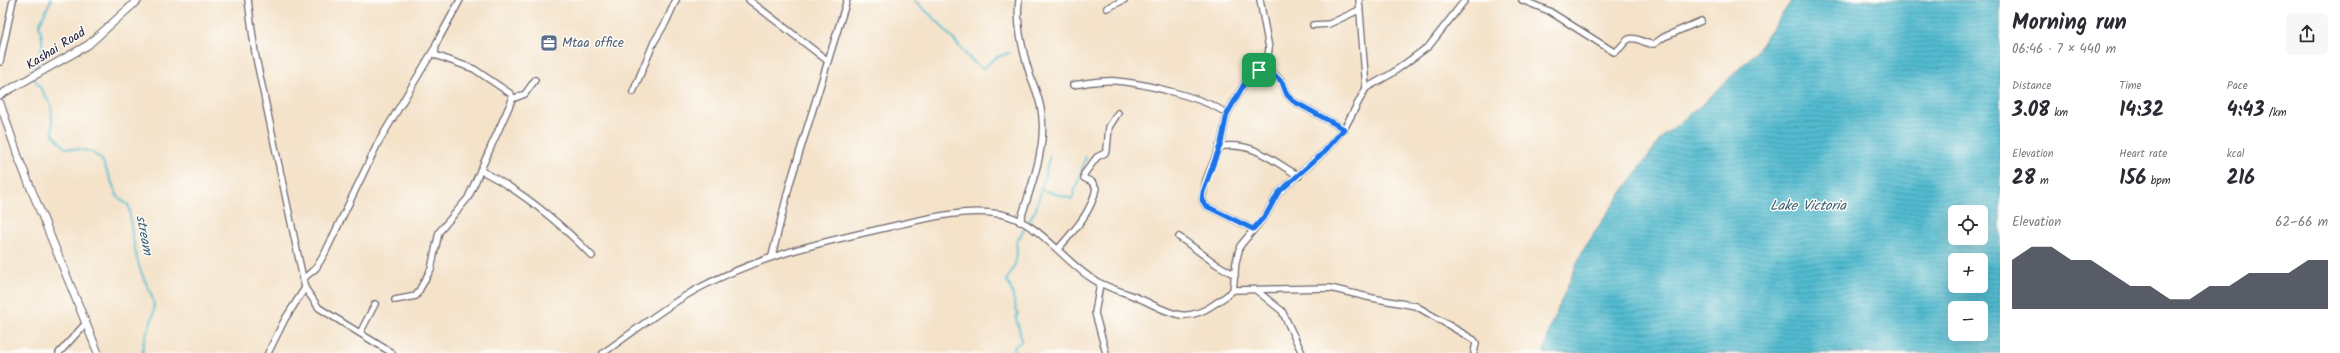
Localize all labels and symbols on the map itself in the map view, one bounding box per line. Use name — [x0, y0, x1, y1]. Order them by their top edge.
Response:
street label: Kashai Road — [22, 22, 90, 76]
office icon: Mtaa office — [539, 33, 559, 53]
place label: Mtaa office — [562, 33, 624, 54]
pin — [1242, 53, 1276, 87]
water label: Lake Victoria — [1770, 195, 1847, 217]
water label: stream — [129, 213, 159, 259]

